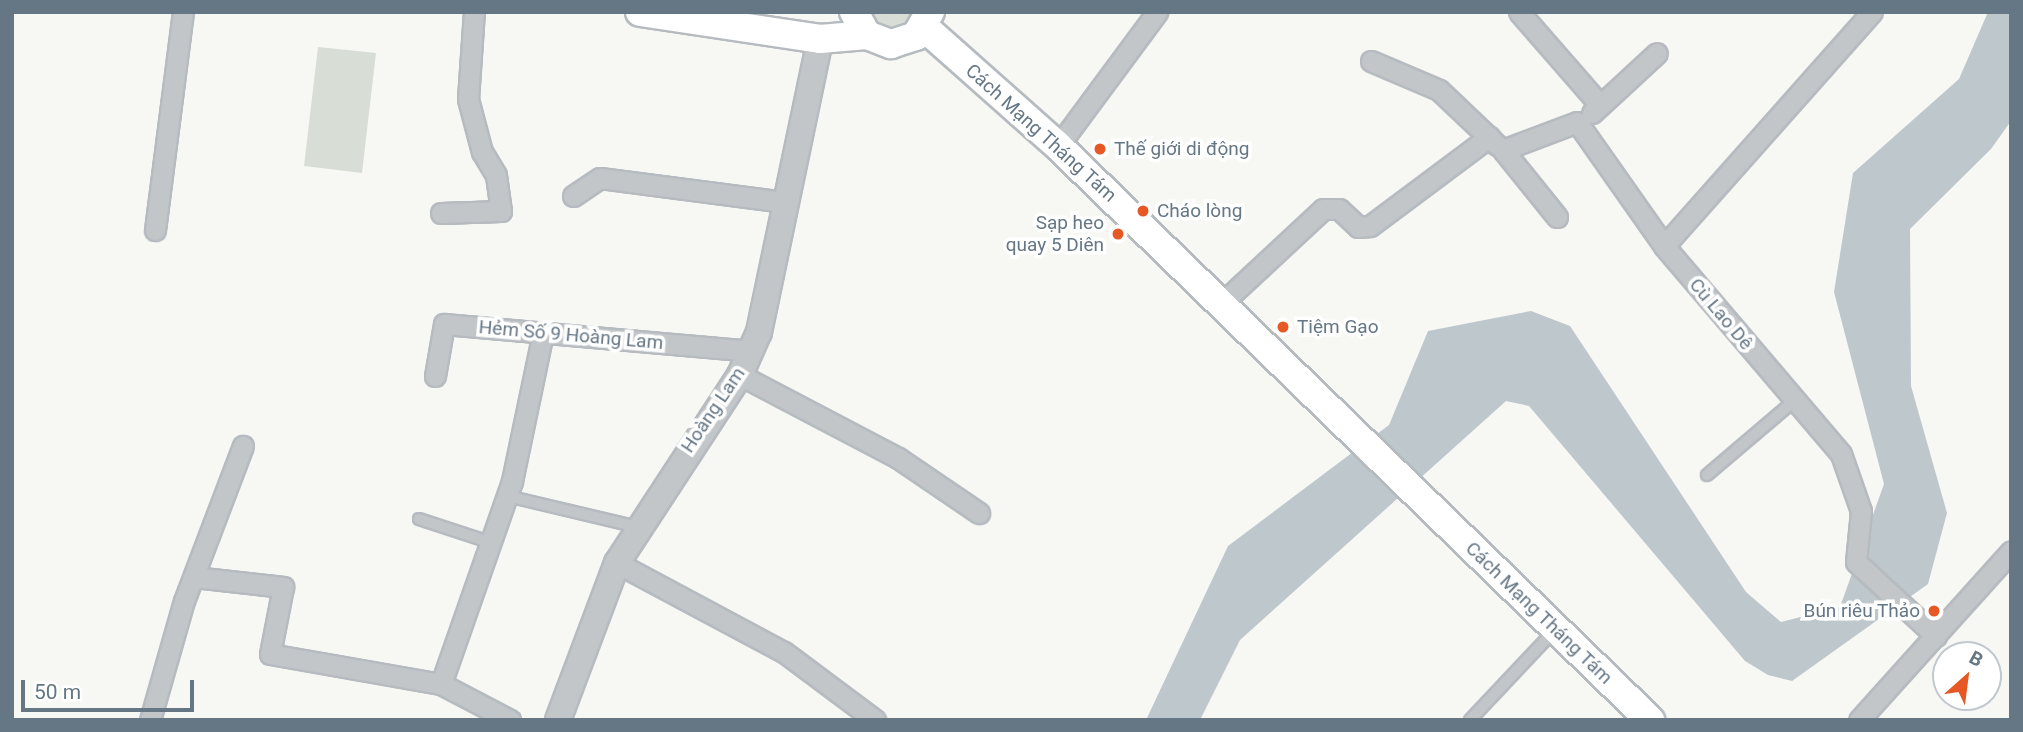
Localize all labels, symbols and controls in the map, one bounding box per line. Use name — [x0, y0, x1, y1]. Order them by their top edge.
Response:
street label: Cách Mạng Tháng Tám — [961, 59, 1121, 207]
place label: Thế giới di động — [1114, 138, 1249, 160]
marker: Thế giới di động — [1092, 141, 1108, 157]
place label: Cháo lòng — [1157, 200, 1242, 222]
marker: Cháo lòng — [1135, 203, 1151, 219]
place label: Sạp heo quay 5 Diên — [1006, 212, 1104, 256]
marker: Sạp heo quay 5 Diên — [1110, 226, 1126, 242]
street label: Cù Lao Dê — [1685, 274, 1757, 354]
street label: Hẻm Số 9 Hoàng Lam — [478, 316, 664, 354]
place label: Tiệm Gạo — [1297, 316, 1379, 338]
marker: Tiệm Gạo — [1275, 319, 1291, 335]
street label: Hoàng Lam — [676, 363, 750, 457]
street label: Cách Mạng Tháng Tám — [1461, 537, 1617, 689]
place label: Bún riêu Thảo — [1803, 600, 1920, 622]
marker: Bún riêu Thảo — [1926, 603, 1942, 619]
north arrow — [1932, 641, 2002, 711]
text: B — [1965, 646, 1987, 672]
scale bar — [24, 666, 198, 710]
text: 50 m — [34, 680, 81, 704]

